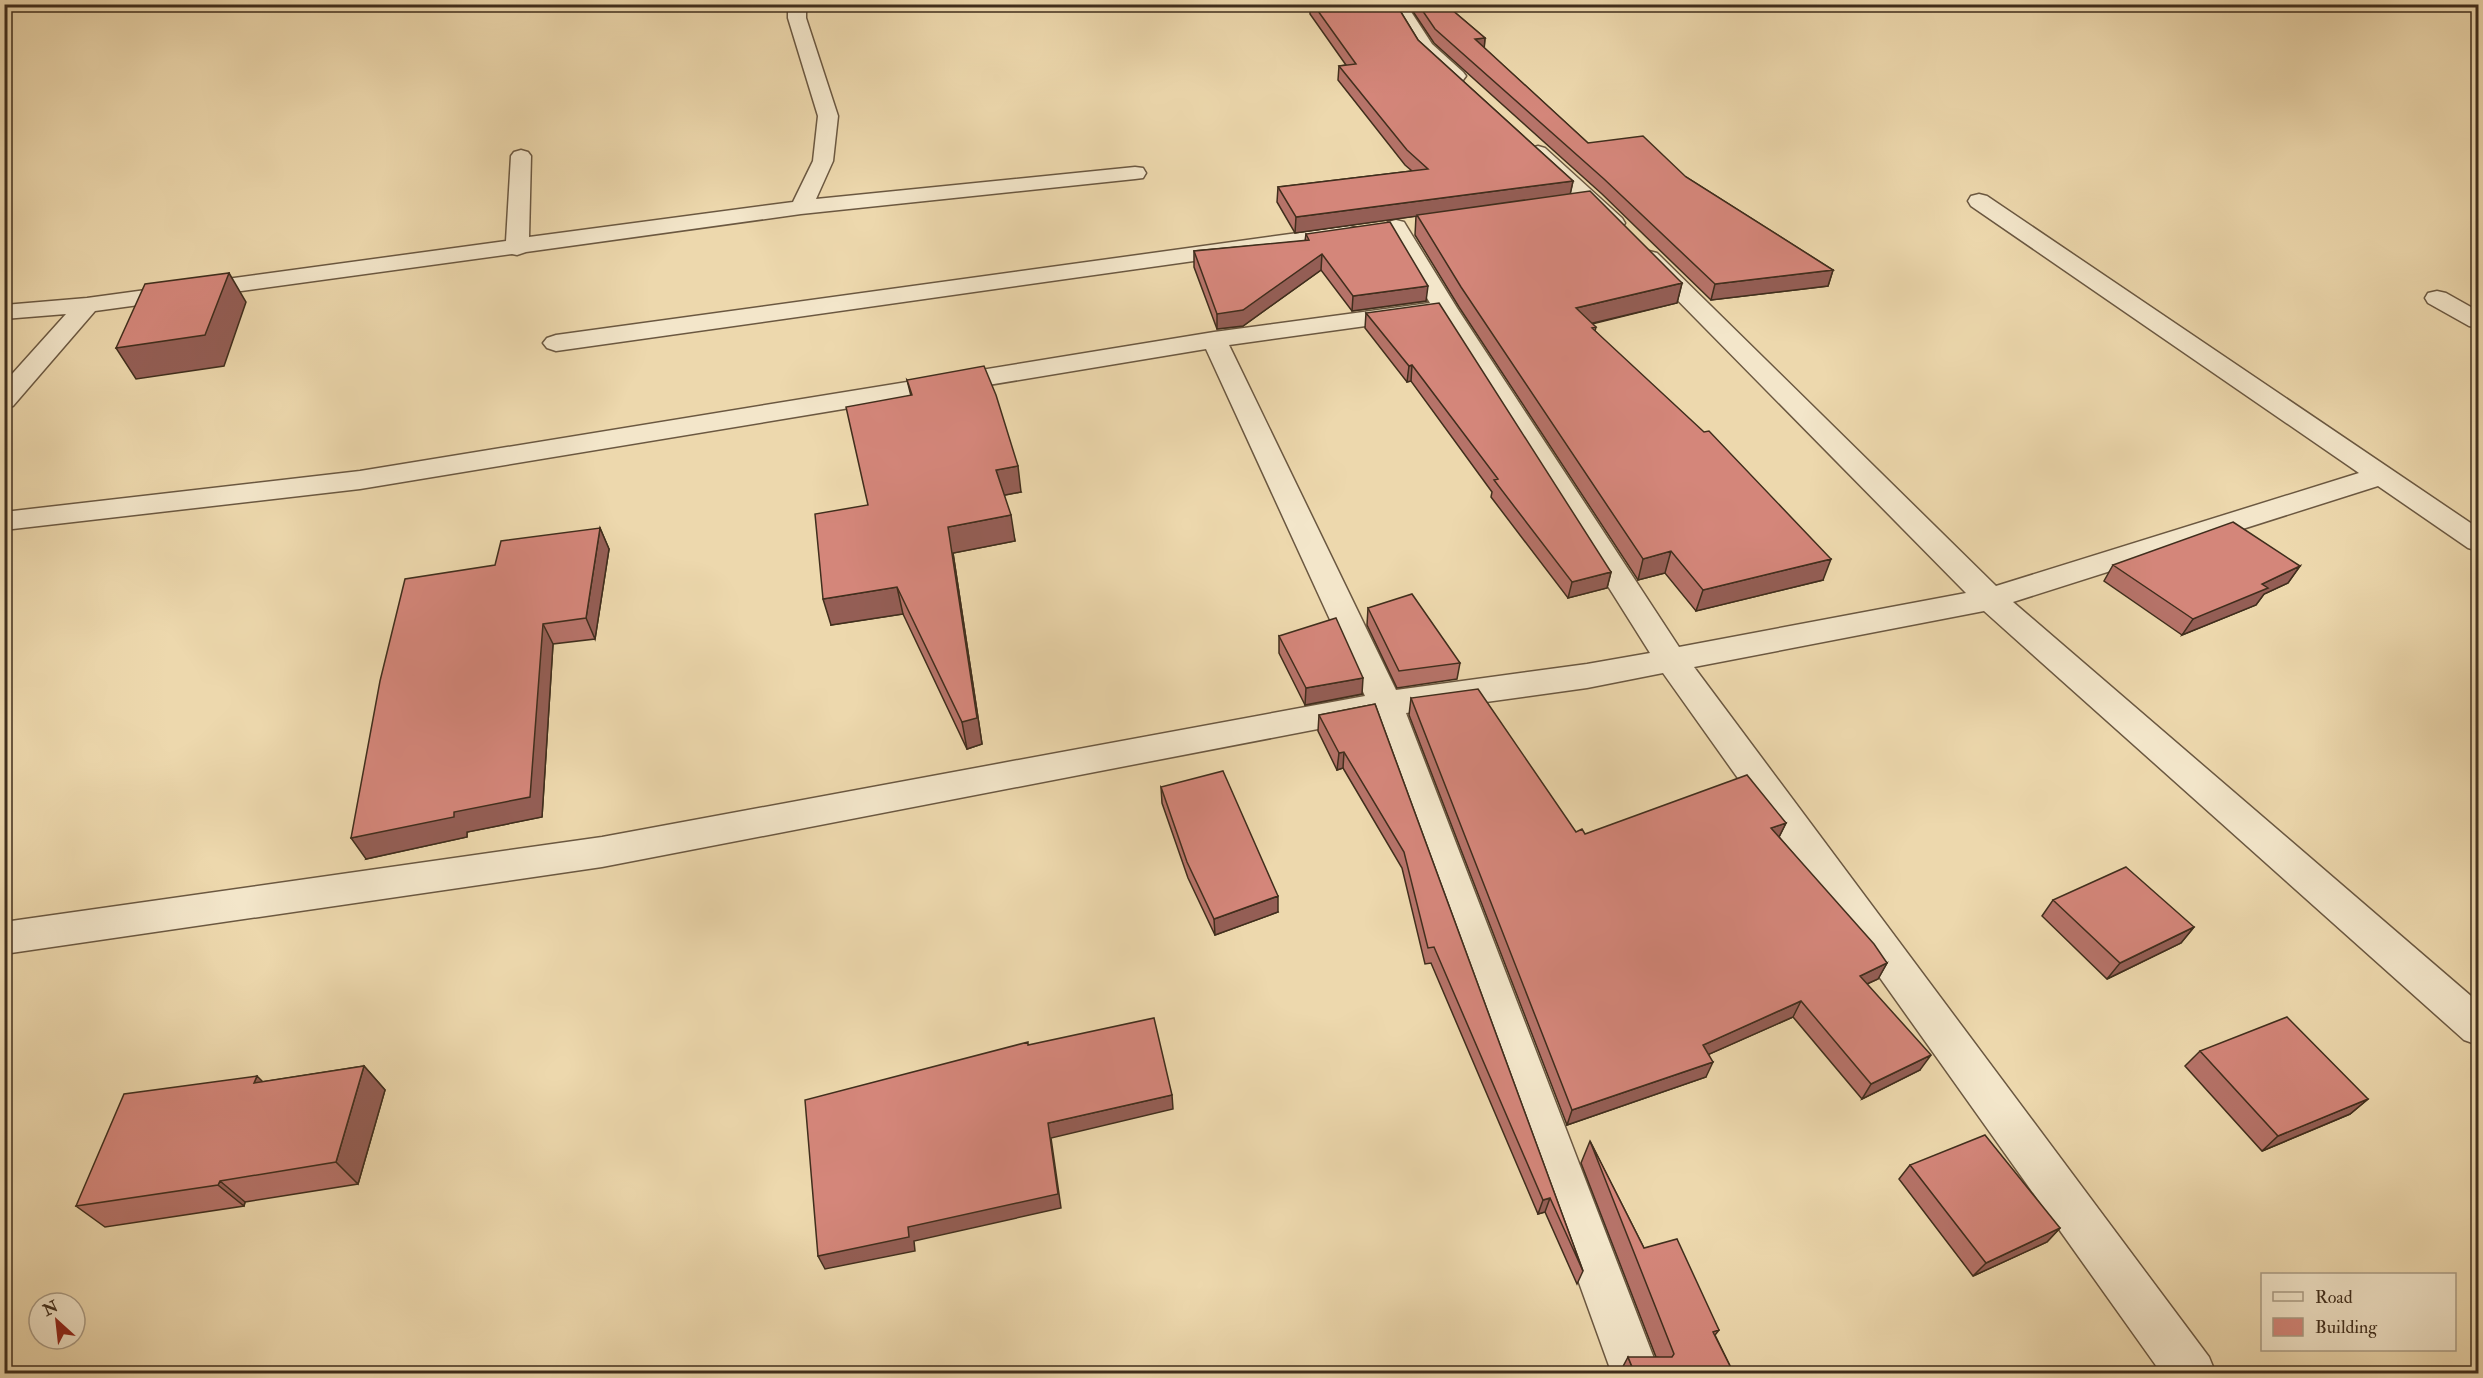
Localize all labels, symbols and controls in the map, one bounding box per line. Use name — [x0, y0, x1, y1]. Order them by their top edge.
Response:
legend — [2261, 1273, 2456, 1351]
text: Road — [2315, 1286, 2353, 1309]
north arrow — [27, 1291, 87, 1351]
text: N — [39, 1296, 62, 1321]
text: Building — [2315, 1316, 2378, 1339]

